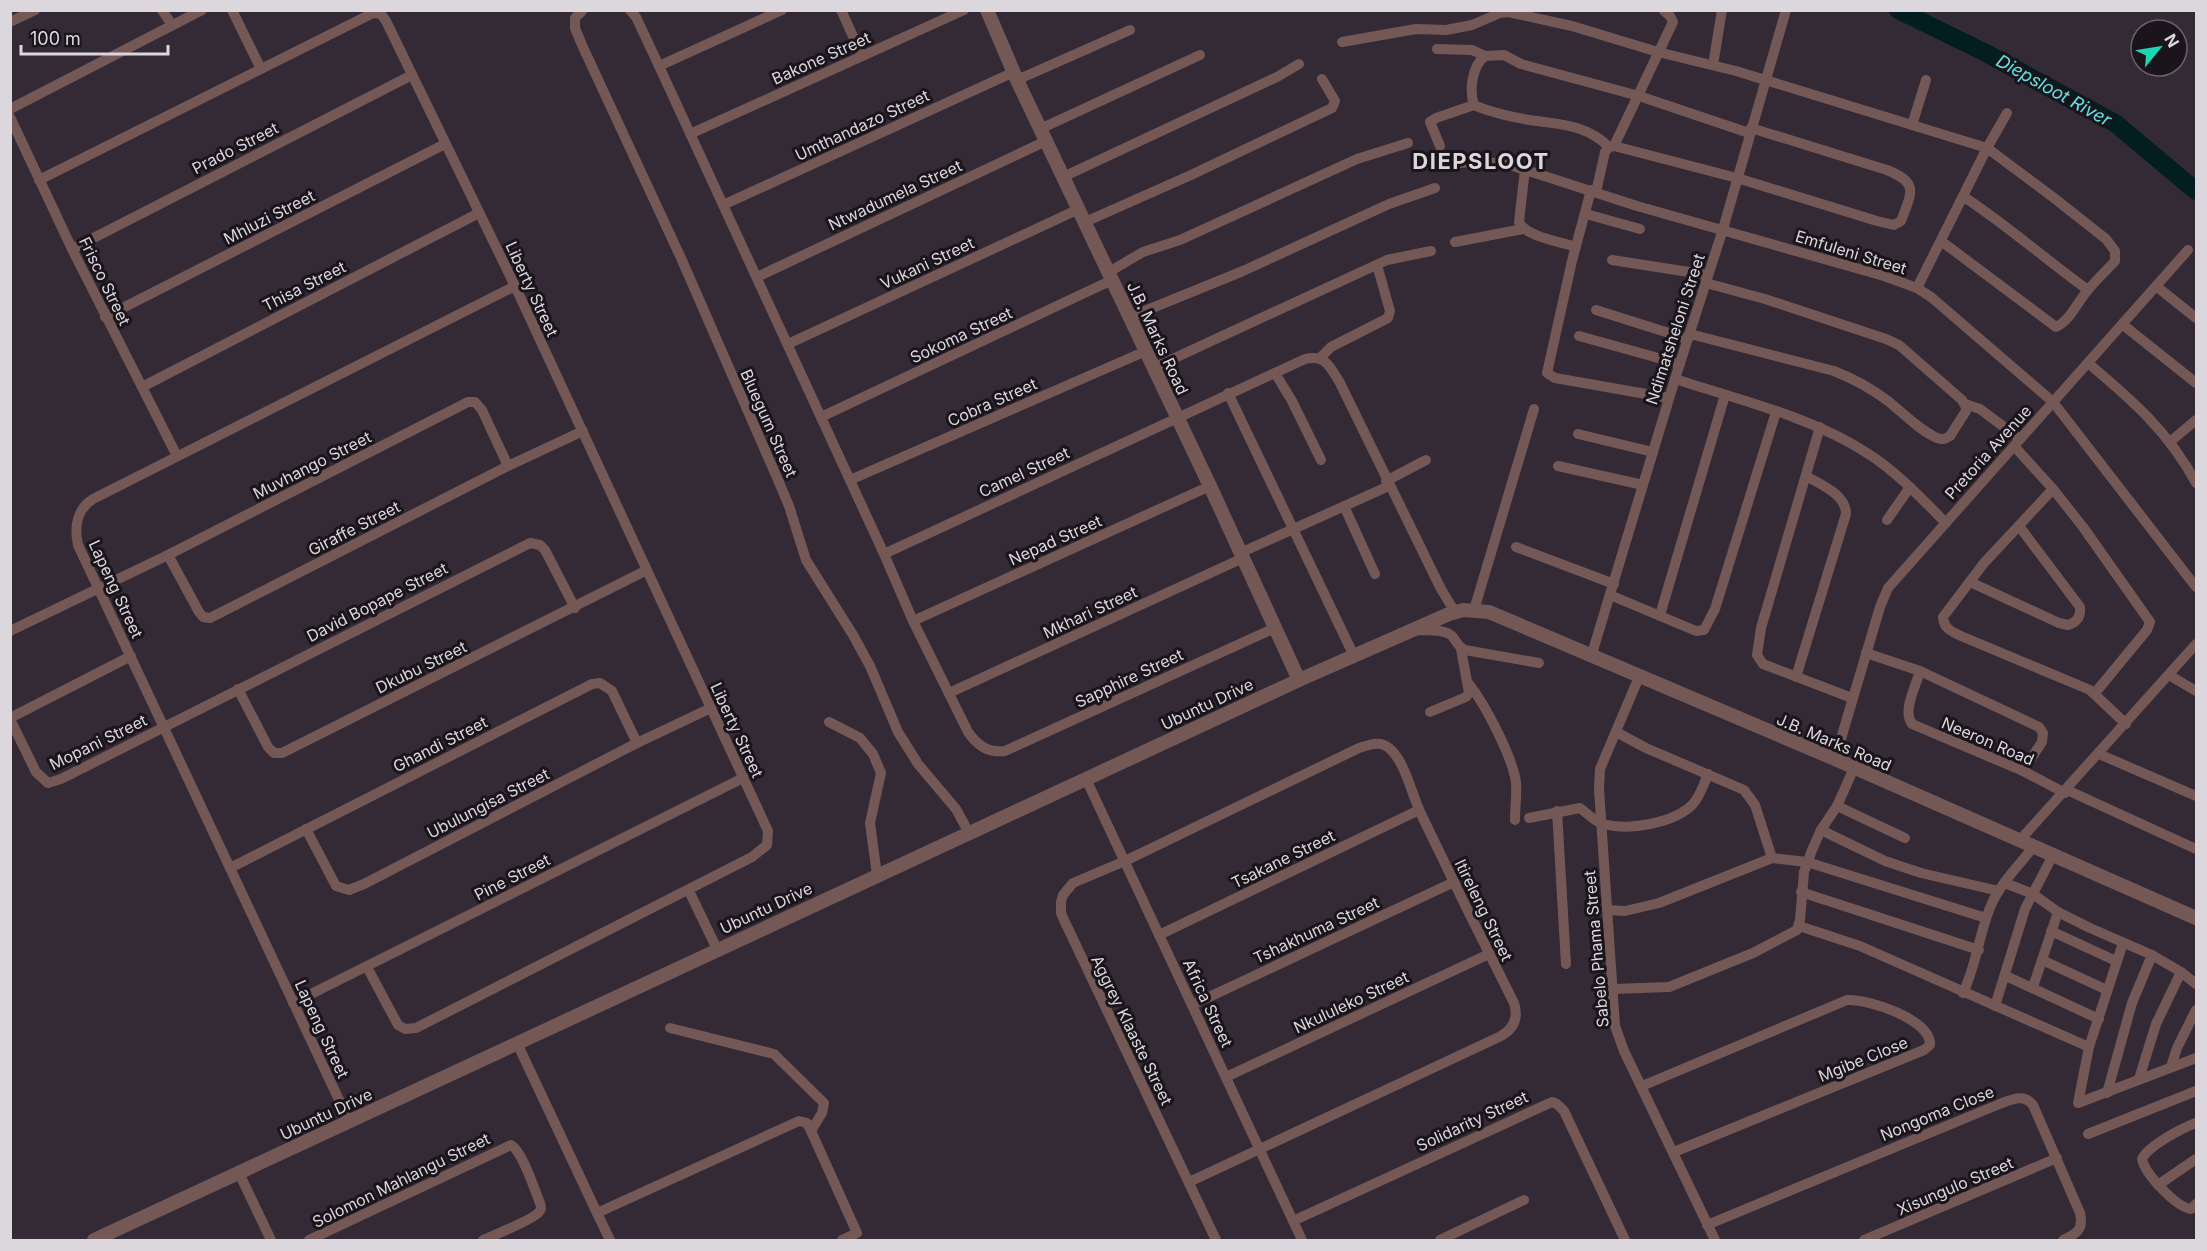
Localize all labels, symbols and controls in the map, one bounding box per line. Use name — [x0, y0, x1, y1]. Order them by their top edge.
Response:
scale bar — [21, 18, 168, 56]
north arrow — [2129, 18, 2189, 78]
street label: Bakone Street — [769, 27, 873, 89]
text: 100 m — [30, 28, 81, 49]
text: N — [2160, 30, 2184, 51]
water label: Diepsloot River — [1993, 50, 2116, 131]
street label: Umthandazo Street — [792, 85, 932, 165]
street label: Prado Street — [188, 118, 282, 178]
district label: DIEPSLOOT — [1412, 148, 1550, 174]
street label: Ntwadumela Street — [825, 155, 965, 235]
street label: Mhluzi Street — [220, 185, 318, 249]
street label: Emfuleni Street — [1793, 226, 1909, 278]
street label: Frisco Street — [75, 233, 135, 329]
street label: Vukani Street — [877, 233, 977, 293]
street label: Liberty Street — [501, 238, 563, 340]
street label: Ndimatsheloni Street — [1641, 251, 1709, 407]
street label: Thisa Street — [259, 256, 349, 316]
street label: J.B. Marks Road — [1123, 278, 1193, 398]
street label: Sokoma Street — [907, 303, 1015, 367]
street label: Bluegum Street — [736, 366, 802, 480]
street label: Cobra Street — [944, 373, 1040, 431]
street label: Pretoria Avenue — [1940, 401, 2036, 503]
street label: Muvhango Street — [250, 427, 374, 503]
street label: Camel Street — [976, 442, 1072, 502]
street label: Giraffe Street — [305, 496, 403, 560]
street label: Nepad Street — [1005, 511, 1105, 569]
street label: Lapeng Street — [85, 537, 147, 641]
street label: David Bopape Street — [303, 558, 451, 646]
street label: Mkhari Street — [1040, 581, 1140, 643]
street label: Dkubu Street — [372, 636, 470, 698]
street label: Sapphire Street — [1072, 644, 1186, 712]
street label: Ubuntu Drive — [1158, 674, 1256, 734]
street label: Liberty Street — [706, 679, 768, 781]
street label: J.B. Marks Road — [1774, 709, 1894, 775]
street label: Mopani Street — [46, 710, 150, 774]
street label: Ghandi Street — [390, 712, 490, 776]
street label: Neeron Road — [1939, 713, 2037, 769]
street label: Ubulungisa Street — [423, 764, 553, 842]
street label: Tsakane Street — [1228, 825, 1338, 893]
street label: Pine Street — [471, 849, 553, 905]
street label: Itireleng Street — [1451, 856, 1517, 964]
street label: Sabelo Phama Street — [1579, 870, 1613, 1028]
street label: Ubuntu Drive — [717, 878, 815, 938]
street label: Tshakhuma Street — [1250, 892, 1382, 968]
street label: Aggrey Klaaste Street — [1087, 952, 1177, 1108]
street label: Africa Street — [1179, 956, 1237, 1050]
street label: Nkululeko Street — [1290, 967, 1412, 1037]
street label: Lapeng Street — [291, 977, 353, 1081]
street label: Mgibe Close — [1815, 1032, 1911, 1086]
street label: Nongoma Close — [1877, 1081, 1997, 1145]
street label: Ubuntu Drive — [277, 1084, 375, 1144]
street label: Solidarity Street — [1413, 1086, 1531, 1156]
street label: Solomon Mahlangu Street — [309, 1128, 493, 1232]
street label: Xisungulo Street — [1894, 1152, 2016, 1220]

